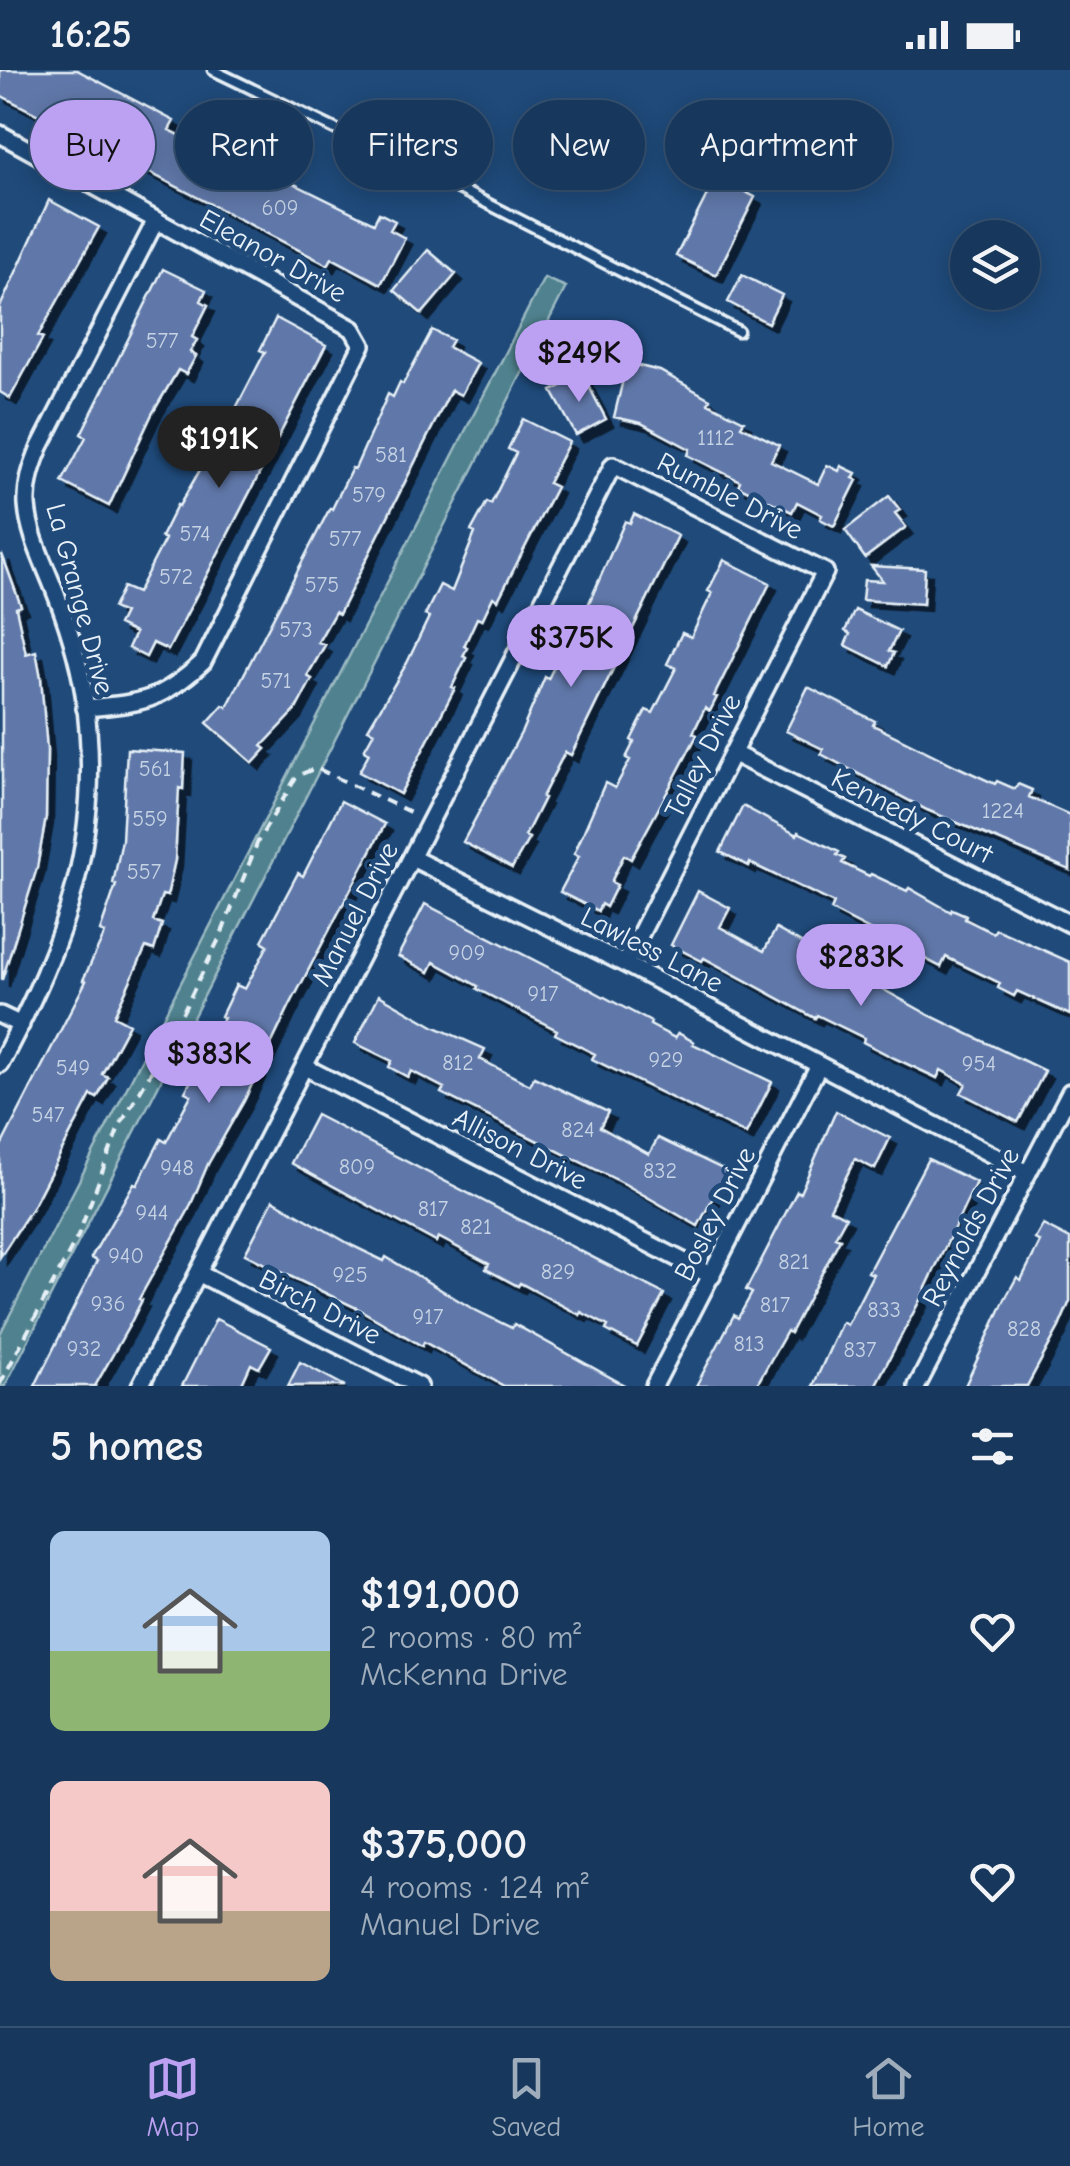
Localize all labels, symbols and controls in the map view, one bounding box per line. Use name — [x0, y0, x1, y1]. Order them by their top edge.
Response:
text: 16:25 — [50, 13, 132, 57]
chip: Buy — [30, 100, 155, 190]
chip: Rent — [175, 100, 313, 190]
chip: Filters — [333, 100, 493, 190]
chip: New — [513, 100, 645, 190]
chip: Apartment — [665, 100, 892, 190]
house number: 609 — [261, 195, 299, 221]
street label: Eleanor Drive — [194, 203, 352, 309]
map controls — [950, 220, 1040, 310]
button: layers — [950, 220, 1040, 310]
pin: $249K — [509, 320, 649, 405]
house number: 577 — [146, 328, 179, 354]
text: $249K — [537, 334, 621, 371]
pin: $191K — [149, 406, 289, 491]
text: $191K — [179, 420, 259, 457]
house number: 1112 — [697, 425, 735, 451]
house number: 581 — [375, 442, 407, 468]
street label: Rumble Drive — [652, 446, 808, 546]
house number: 579 — [352, 482, 386, 508]
street label: La Grange Drive — [39, 500, 121, 698]
house number: 574 — [179, 521, 211, 547]
house number: 577 — [329, 526, 362, 552]
house number: 572 — [159, 564, 193, 590]
house number: 575 — [305, 572, 339, 598]
pin: $375K — [501, 605, 641, 690]
house number: 573 — [279, 617, 313, 643]
text: $375K — [529, 619, 613, 656]
house number: 571 — [260, 668, 292, 694]
street label: Talley Drive — [658, 689, 748, 823]
house number: 561 — [139, 756, 171, 782]
street label: Kennedy Court — [826, 762, 999, 871]
house number: 1224 — [982, 798, 1024, 824]
house number: 559 — [132, 806, 168, 832]
street label: Manuel Drive — [305, 837, 405, 991]
house number: 557 — [127, 859, 162, 885]
street label: Lawless Lane — [576, 901, 728, 999]
pin: $283K — [791, 924, 931, 1009]
text: $283K — [818, 938, 904, 975]
house number: 909 — [449, 940, 485, 966]
house number: 917 — [528, 981, 559, 1007]
pin: $383K — [139, 1021, 279, 1106]
text: $383K — [166, 1035, 252, 1072]
house number: 929 — [649, 1047, 683, 1073]
house number: 812 — [442, 1050, 474, 1076]
house number: 954 — [962, 1051, 996, 1077]
house number: 549 — [56, 1055, 90, 1081]
house number: 547 — [32, 1102, 65, 1128]
street label: Allison Drive — [448, 1102, 592, 1196]
house number: 824 — [561, 1117, 595, 1143]
street label: Bosley Drive — [668, 1142, 762, 1286]
street label: Reynolds Drive — [916, 1142, 1026, 1312]
house number: 809 — [339, 1154, 375, 1180]
house number: 948 — [160, 1155, 194, 1181]
house number: 832 — [643, 1158, 677, 1184]
house number: 817 — [418, 1196, 449, 1222]
house number: 944 — [136, 1200, 168, 1226]
house number: 821 — [460, 1214, 492, 1240]
house number: 940 — [108, 1243, 144, 1269]
house number: 821 — [778, 1249, 810, 1275]
house number: 829 — [541, 1259, 575, 1285]
house number: 925 — [332, 1262, 368, 1288]
street label: Birch Drive — [254, 1263, 386, 1351]
house number: 936 — [91, 1291, 125, 1317]
house number: 817 — [760, 1292, 791, 1318]
house number: 833 — [867, 1297, 901, 1323]
house number: 917 — [413, 1304, 444, 1330]
house number: 828 — [1007, 1316, 1041, 1342]
house number: 813 — [733, 1331, 765, 1357]
house number: 932 — [67, 1336, 101, 1362]
house number: 837 — [844, 1337, 877, 1363]
icon: filters — [965, 1419, 1020, 1474]
text: 5 homes — [50, 1422, 203, 1471]
text: $191,000 — [360, 1570, 520, 1619]
icon: home — [130, 1571, 250, 1691]
icon: heart — [965, 1604, 1020, 1659]
text: 2 rooms · 80 m² — [360, 1619, 581, 1656]
text: McKenna Drive — [360, 1656, 568, 1693]
text: $375,000 — [360, 1820, 527, 1869]
icon: home — [130, 1821, 250, 1941]
icon: heart — [965, 1854, 1020, 1909]
text: 4 rooms · 124 m² — [360, 1869, 589, 1906]
text: Manuel Drive — [360, 1906, 540, 1943]
tab: Map — [145, 2051, 200, 2143]
tab: Saved — [491, 2051, 561, 2143]
tab: Home — [852, 2051, 925, 2143]

